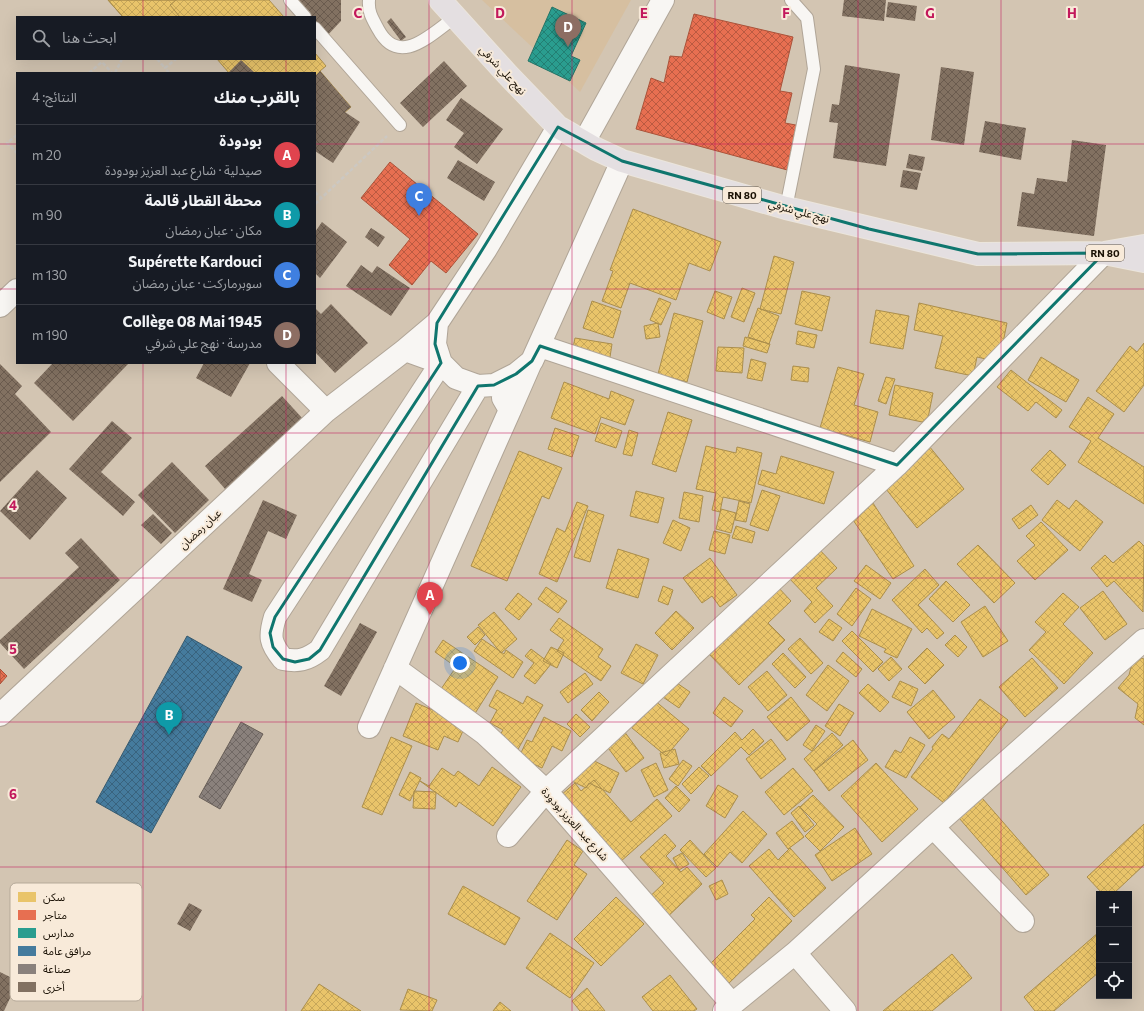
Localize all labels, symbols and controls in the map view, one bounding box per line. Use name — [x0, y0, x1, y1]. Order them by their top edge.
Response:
text: C — [354, 5, 363, 21]
text: D — [495, 5, 505, 21]
text: E — [640, 5, 648, 21]
text: F — [782, 5, 790, 21]
text: G — [925, 5, 935, 21]
text: H — [1067, 5, 1077, 21]
pin: D — [555, 14, 581, 47]
search box — [16, 16, 316, 60]
icon: search — [30, 27, 52, 49]
text: ابحث هنا — [62, 28, 117, 46]
street label: نهج علي شرفي — [475, 42, 529, 99]
text: بالقرب منك — [214, 86, 300, 107]
text: النتائج: 4 — [32, 89, 77, 105]
text: بودودة — [219, 131, 262, 149]
text: 20 m — [32, 147, 62, 163]
text: A — [282, 147, 292, 163]
text: صيدلية · شارع عبد العزيز بودودة — [105, 162, 262, 178]
pin: C — [406, 183, 432, 216]
road number: RN 80 — [723, 187, 761, 203]
text: محطة القطار قالمة — [145, 191, 262, 209]
street label: نهج علي شرفي — [766, 196, 831, 228]
text: 90 m — [32, 207, 62, 223]
text: B — [283, 207, 291, 223]
text: مكان · عبان رمضان — [166, 222, 262, 238]
road number: RN 80 — [1086, 245, 1124, 261]
text: Supérette Kardouci — [128, 252, 262, 270]
text: 130 m — [32, 267, 67, 283]
text: C — [283, 267, 291, 283]
text: سوبرماركت · عبان رمضان — [133, 275, 262, 291]
text: Collège 08 Mai 1945 — [123, 312, 262, 330]
text: 190 m — [32, 327, 68, 343]
text: D — [282, 327, 292, 343]
text: مدرسة · نهج علي شرفي — [145, 335, 262, 351]
text: 4 — [9, 497, 17, 513]
street label: عبان رمضان — [176, 506, 224, 552]
pin: A — [417, 582, 443, 615]
text: 5 — [9, 641, 17, 657]
your location — [450, 653, 470, 673]
pin: B — [156, 702, 182, 735]
street label: شارع عبد العزيز بودودة — [538, 784, 612, 864]
text: 6 — [9, 786, 17, 802]
legend — [10, 883, 142, 1001]
text: سكن — [43, 890, 66, 904]
map controls — [1096, 891, 1132, 999]
button: + — [1096, 891, 1132, 927]
text: متاجر — [42, 908, 67, 922]
text: مدارس — [43, 926, 74, 940]
button: − — [1096, 927, 1132, 963]
text: مرافق عامة — [43, 944, 91, 958]
text: صناعة — [43, 962, 71, 975]
button: locate — [1096, 963, 1132, 999]
text: أخرى — [43, 980, 65, 994]

